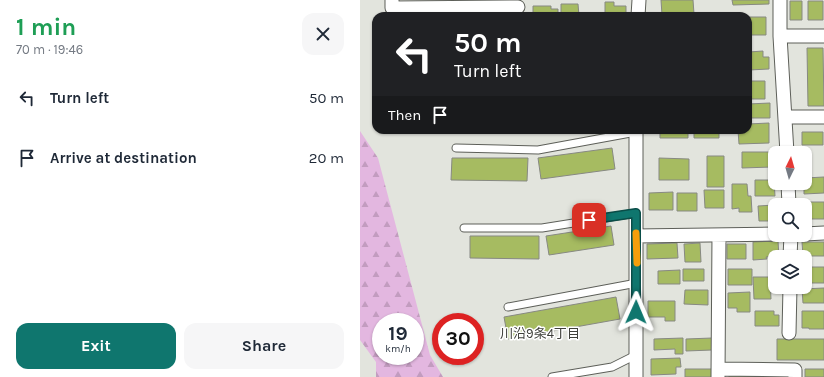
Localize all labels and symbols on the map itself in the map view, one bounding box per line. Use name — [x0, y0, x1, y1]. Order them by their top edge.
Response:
north arrow — [768, 146, 812, 190]
pin — [572, 203, 606, 237]
position arrow — [615, 291, 657, 333]
speed limit sign: 30 — [432, 313, 484, 365]
district label: 川沿9条4丁目 — [500, 326, 580, 341]

